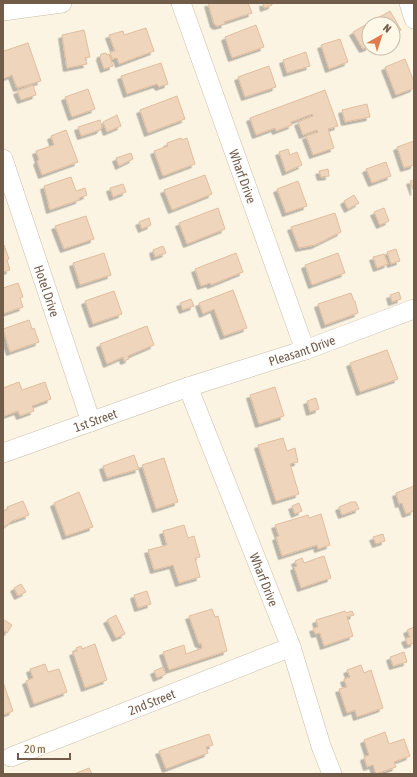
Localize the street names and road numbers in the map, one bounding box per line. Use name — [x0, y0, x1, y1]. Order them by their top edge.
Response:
street label: Wharf Drive — [226, 147, 259, 205]
street label: Hotel Drive — [31, 263, 63, 319]
street label: Pleasant Drive — [267, 332, 337, 369]
street label: 1st Street — [72, 405, 119, 435]
street label: Wharf Drive — [247, 551, 282, 608]
street label: 2nd Street — [126, 686, 177, 718]

